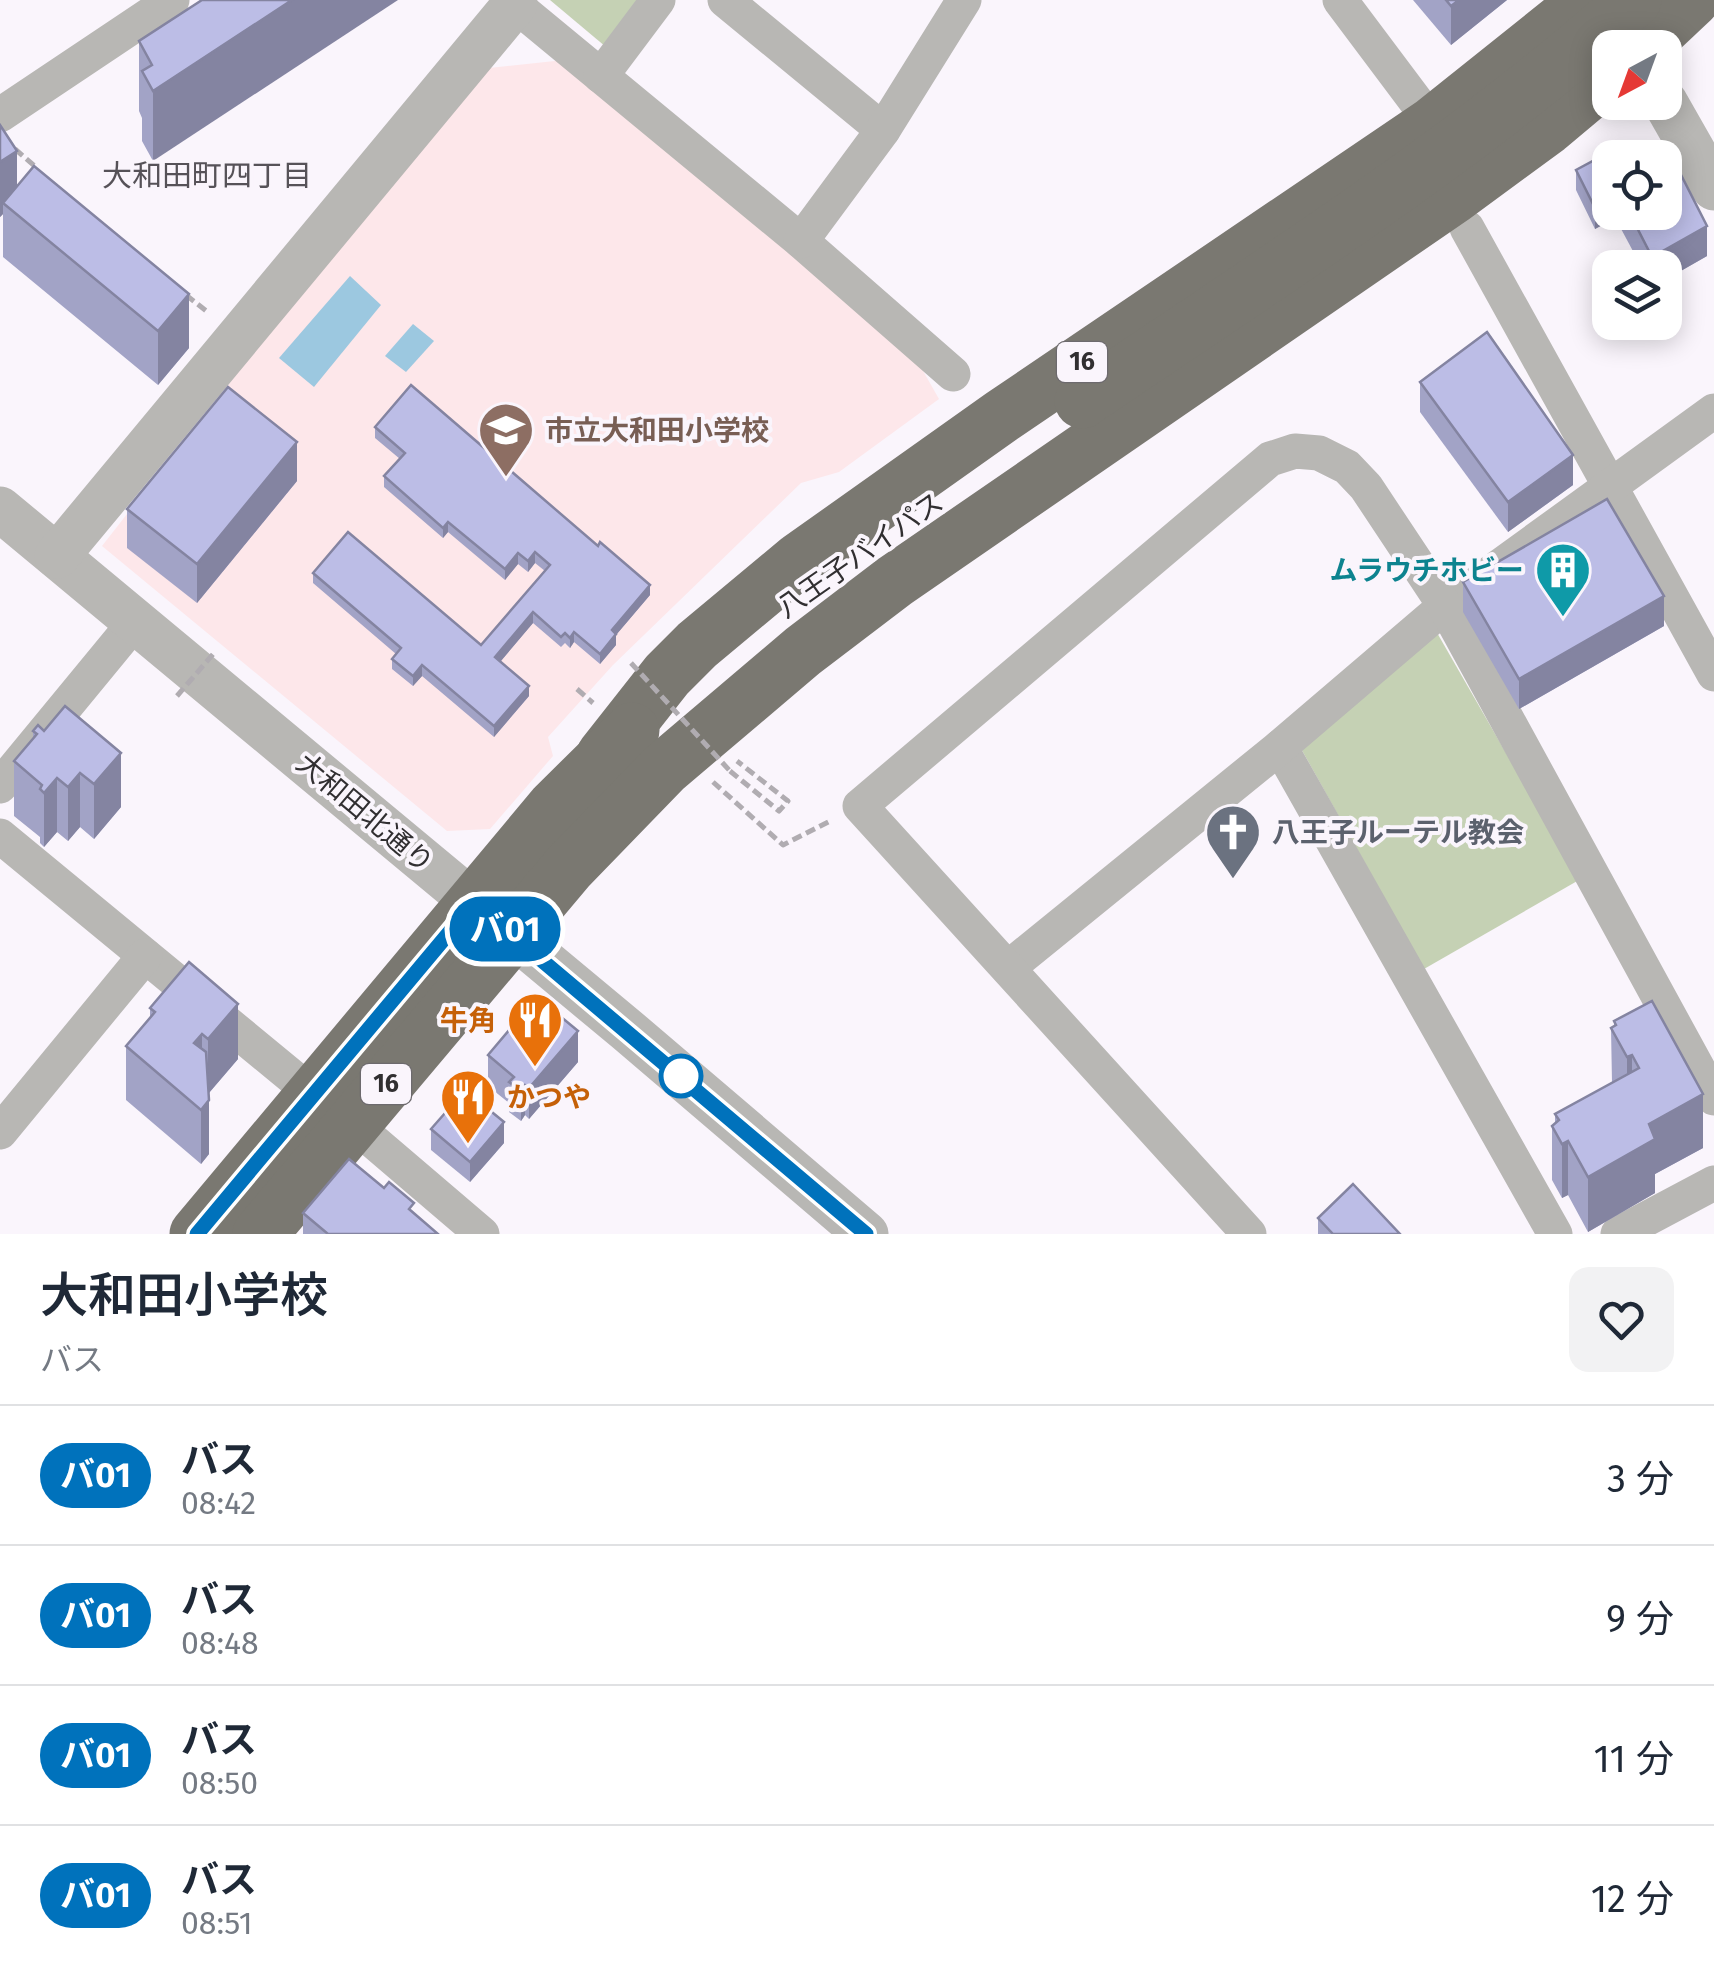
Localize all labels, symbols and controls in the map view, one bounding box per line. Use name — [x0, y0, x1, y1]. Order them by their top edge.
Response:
north arrow — [1592, 30, 1682, 120]
map controls — [1592, 30, 1682, 340]
button: locate — [1592, 140, 1682, 230]
district label: 大和田町四丁目 — [102, 158, 312, 194]
button: layers — [1592, 250, 1682, 340]
road number: 16 — [1057, 342, 1107, 382]
school or university icon: 市立大和田小学校 — [476, 400, 536, 479]
place label: 市立大和田小学校 — [545, 414, 769, 447]
street label: 八王子バイパス — [770, 485, 950, 625]
building icon: ムラウチホビー — [1533, 540, 1593, 619]
place label: ムラウチホビー — [1329, 554, 1524, 587]
street label: 大和田北通り — [290, 746, 440, 880]
church icon: 八王子ルーテル教会 — [1203, 802, 1263, 881]
place label: 八王子ルーテル教会 — [1272, 816, 1524, 849]
line badge: バ01 — [448, 896, 562, 962]
text: バ01 — [470, 908, 540, 950]
restaurant icon: 牛角 — [505, 990, 565, 1069]
place label: 牛角 — [440, 1004, 496, 1037]
unlabelled marker — [660, 1055, 702, 1097]
road number: 16 — [361, 1064, 411, 1104]
restaurant icon: かつや — [438, 1067, 498, 1146]
place label: かつや — [507, 1081, 591, 1114]
text: 大和田小学校 — [40, 1267, 328, 1325]
button: heart — [1569, 1267, 1674, 1372]
text: バス — [40, 1341, 104, 1379]
text: バス — [181, 1437, 257, 1483]
text: バ01 — [60, 1454, 131, 1496]
text: 3 分 — [1607, 1456, 1674, 1502]
text: 08:42 — [181, 1484, 256, 1522]
text: バス — [181, 1577, 257, 1623]
text: バ01 — [60, 1594, 131, 1636]
text: 9 分 — [1606, 1596, 1674, 1642]
text: 08:48 — [181, 1624, 259, 1662]
text: バス — [181, 1717, 257, 1763]
text: バ01 — [60, 1734, 131, 1776]
text: 11 分 — [1594, 1736, 1674, 1782]
text: 08:50 — [181, 1764, 258, 1802]
text: バス — [181, 1857, 257, 1903]
text: バ01 — [60, 1874, 131, 1916]
text: 12 分 — [1591, 1876, 1674, 1922]
text: 08:51 — [181, 1904, 253, 1942]

